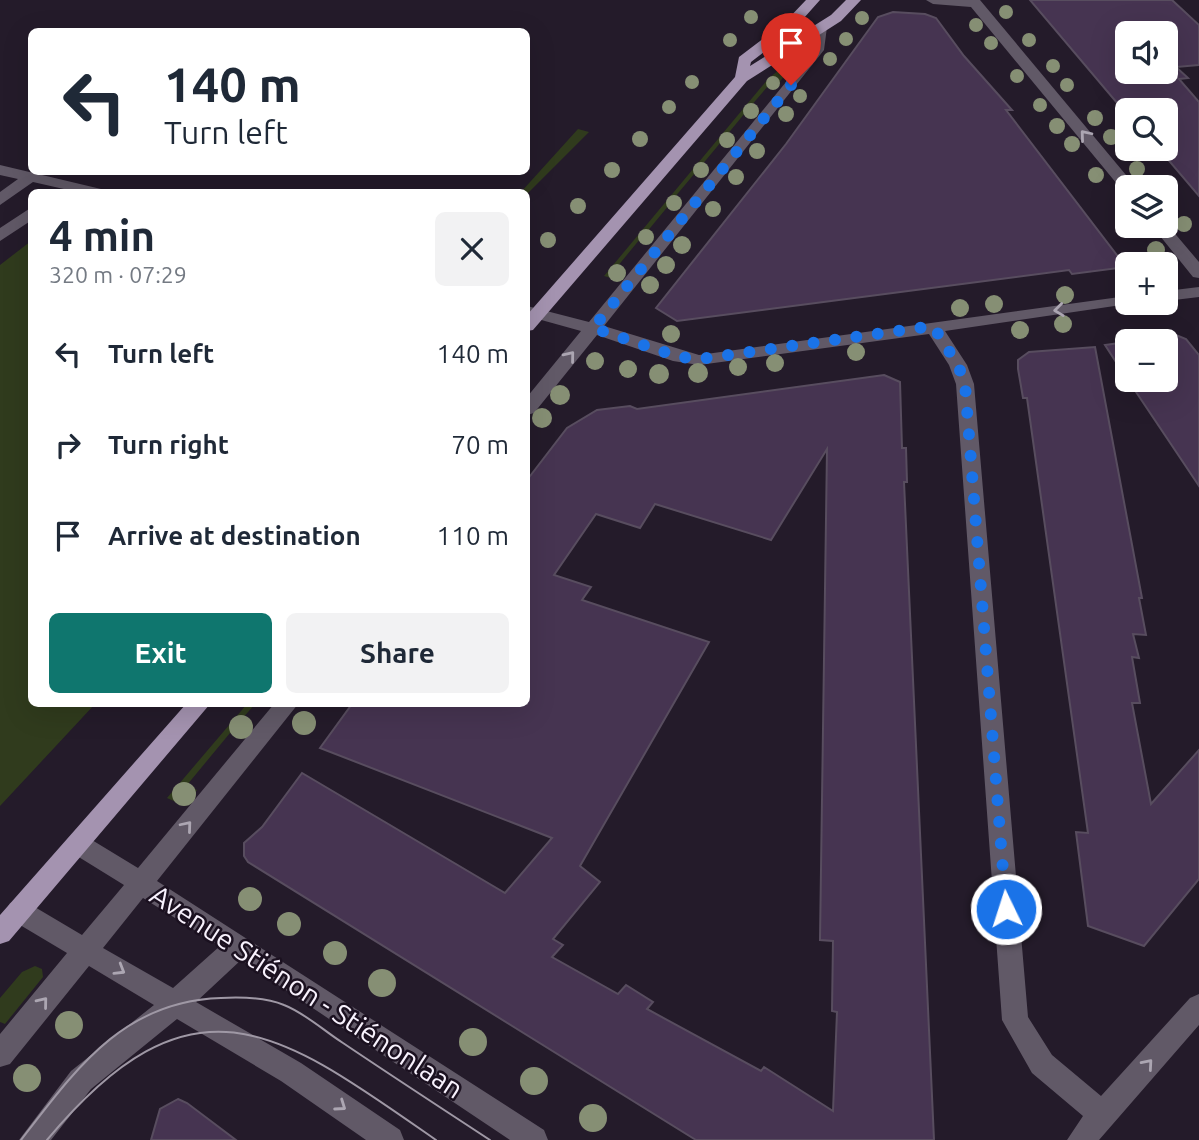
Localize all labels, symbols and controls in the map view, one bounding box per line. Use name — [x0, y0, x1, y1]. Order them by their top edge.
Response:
pin — [761, 13, 821, 85]
map controls — [1115, 21, 1178, 392]
button: sound — [1115, 21, 1178, 84]
icon: arrive — [772, 24, 810, 62]
icon: left — [49, 56, 140, 147]
text: 140 m — [164, 56, 301, 111]
button: search — [1115, 98, 1178, 161]
text: Turn left — [164, 114, 288, 150]
one-way arrow — [1080, 130, 1093, 142]
button: layers — [1115, 175, 1178, 238]
text: 4 min — [49, 212, 155, 259]
button: close — [435, 212, 509, 286]
button: + — [1115, 252, 1178, 315]
text: 320 m · 07:29 — [49, 262, 187, 287]
one-way arrow — [1053, 303, 1065, 318]
button: − — [1115, 329, 1178, 392]
icon: left — [49, 335, 87, 373]
text: Turn left — [108, 339, 214, 368]
text: 140 m — [437, 339, 509, 368]
one-way arrow — [562, 352, 574, 365]
icon: right — [49, 426, 87, 464]
text: Turn right — [108, 430, 229, 459]
text: 70 m — [451, 430, 509, 459]
icon: arrive — [49, 517, 87, 555]
text: Arrive at destination — [108, 521, 361, 550]
text: 110 m — [437, 521, 509, 550]
button: Exit — [49, 613, 272, 693]
button: Share — [286, 613, 509, 693]
one-way arrow — [179, 821, 191, 834]
position arrow — [969, 872, 1043, 946]
street label: Avenue Stiénon - Stiénonlaan — [145, 878, 469, 1104]
one-way arrow — [112, 962, 125, 975]
one-way arrow — [35, 998, 47, 1011]
one-way arrow — [1140, 1060, 1153, 1073]
one-way arrow — [333, 1098, 346, 1111]

